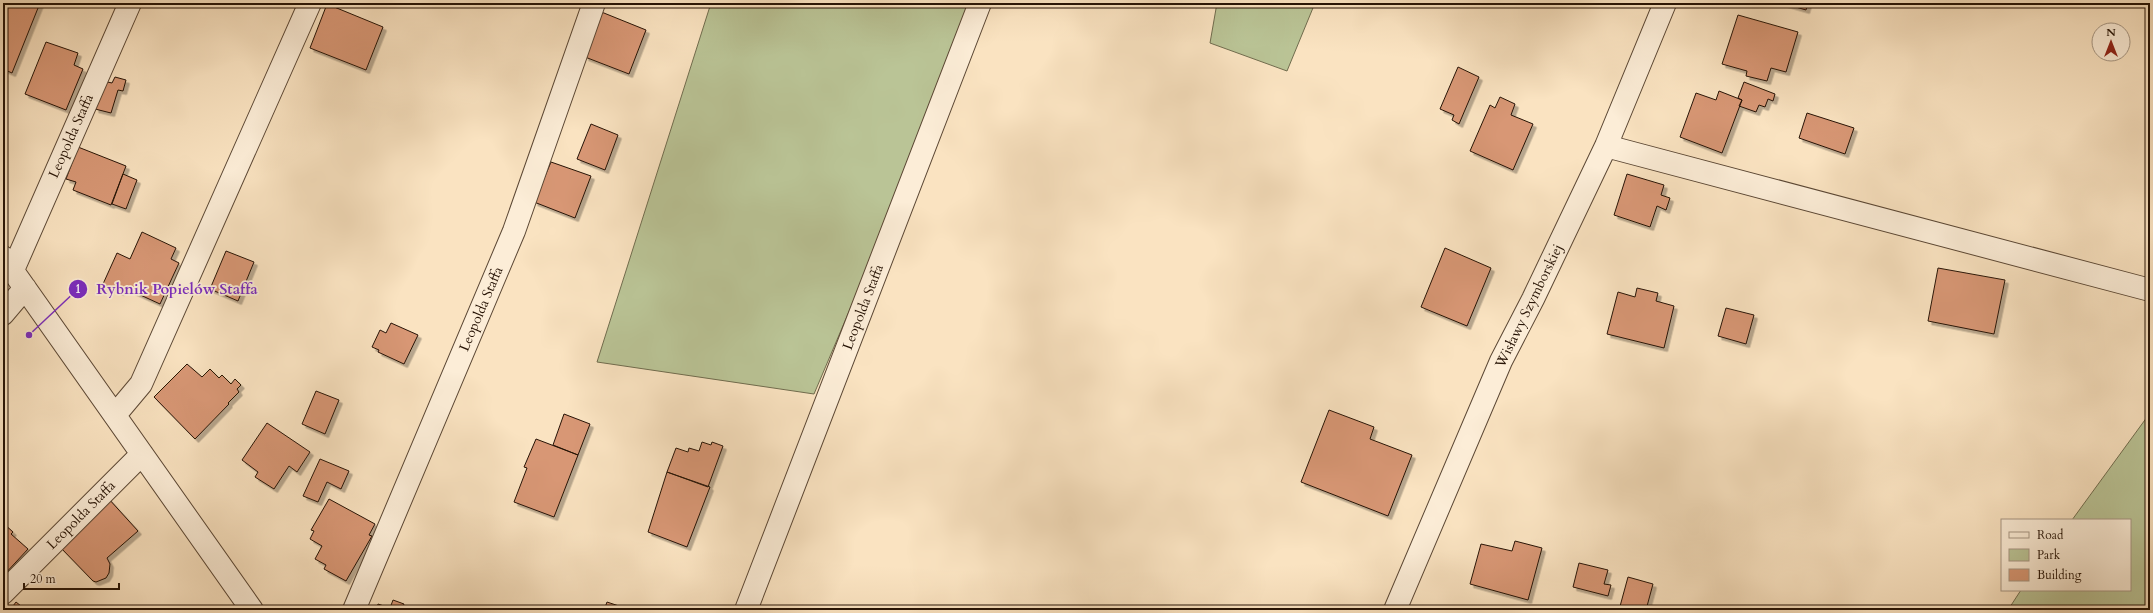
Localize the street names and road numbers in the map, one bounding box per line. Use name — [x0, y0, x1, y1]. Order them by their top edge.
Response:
street label: Leopolda Staffa — [44, 91, 98, 181]
street label: Wisławy Szymborskiej — [1490, 241, 1567, 372]
street label: Leopolda Staffa — [838, 261, 888, 353]
street label: Leopolda Staffa — [455, 264, 507, 354]
street label: Leopolda Staffa — [42, 476, 120, 554]

